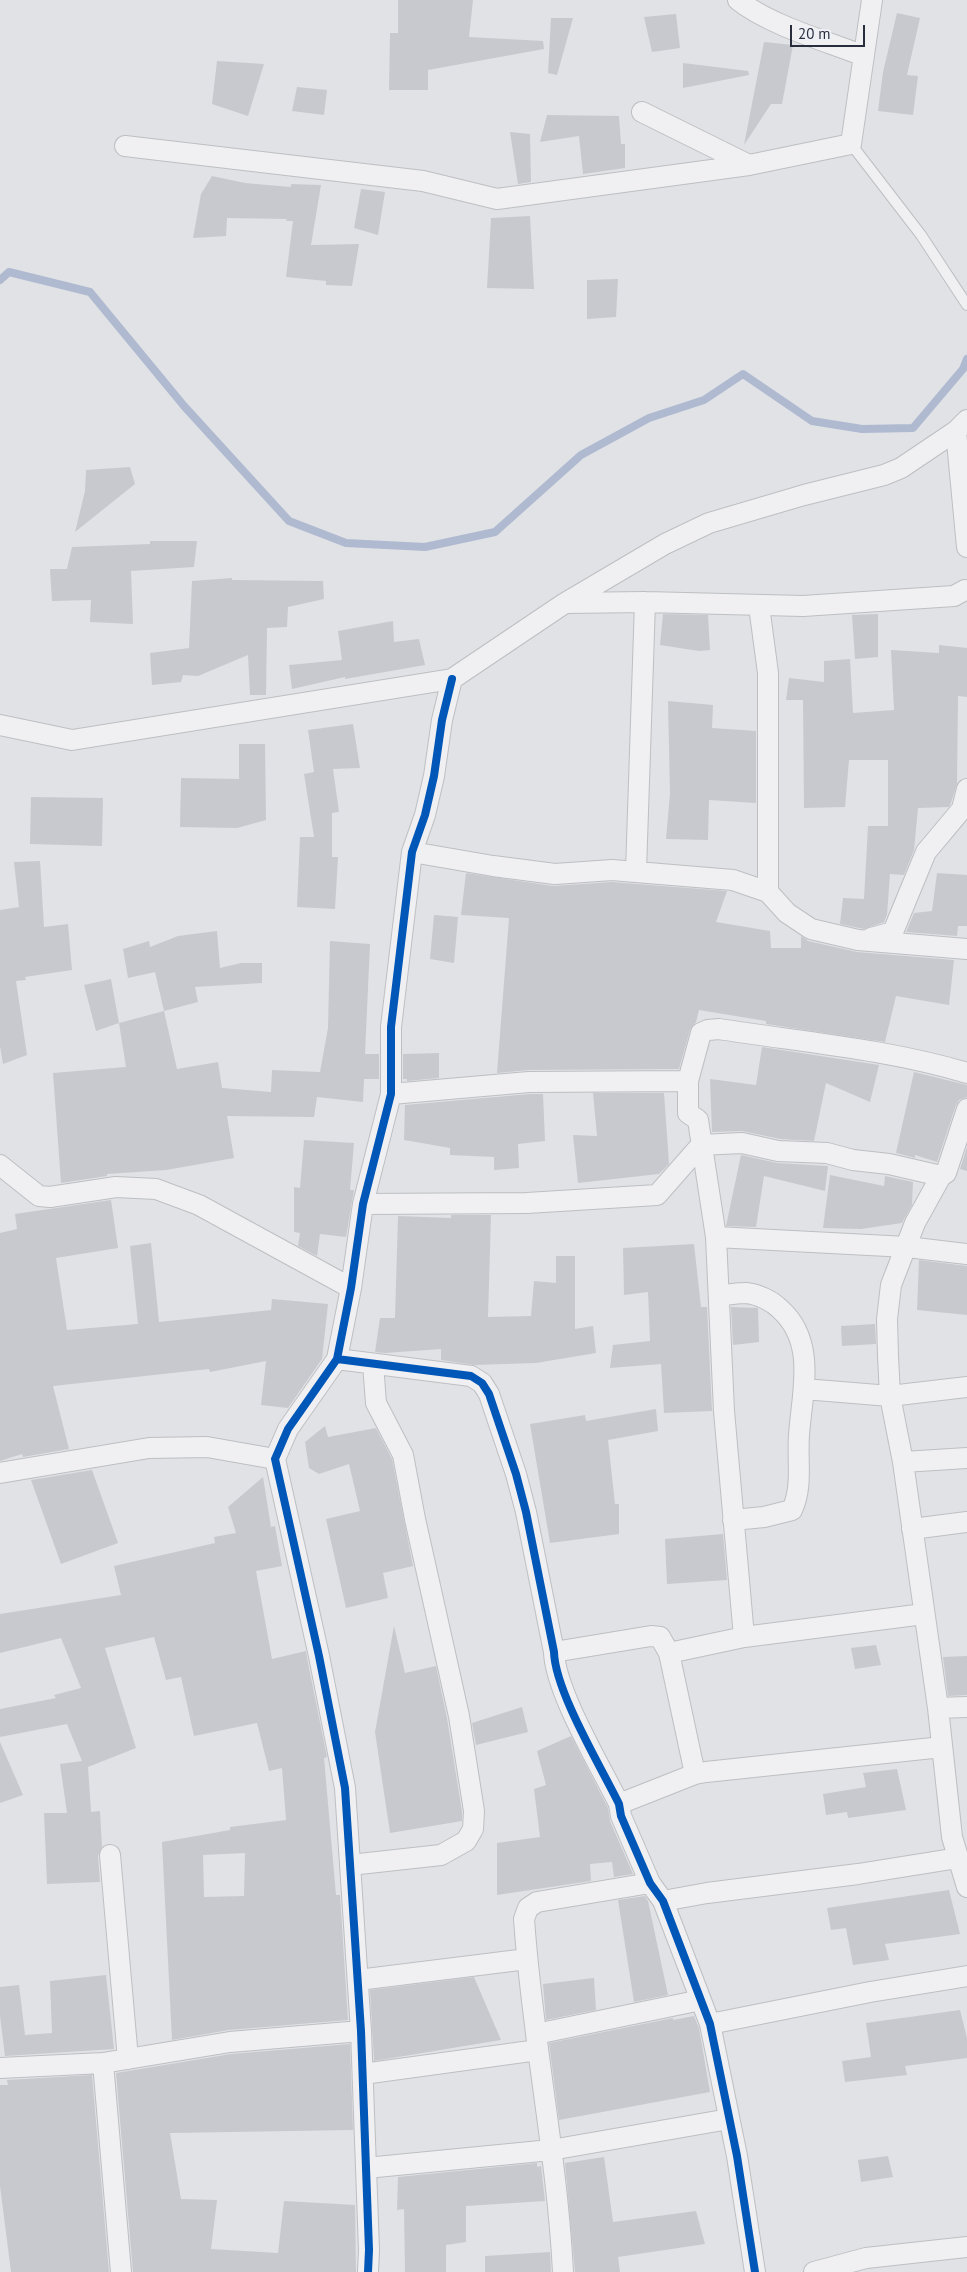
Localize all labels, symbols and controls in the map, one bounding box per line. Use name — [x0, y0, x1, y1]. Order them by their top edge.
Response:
scale bar — [792, 15, 867, 47]
text: 20 m — [798, 24, 831, 43]

